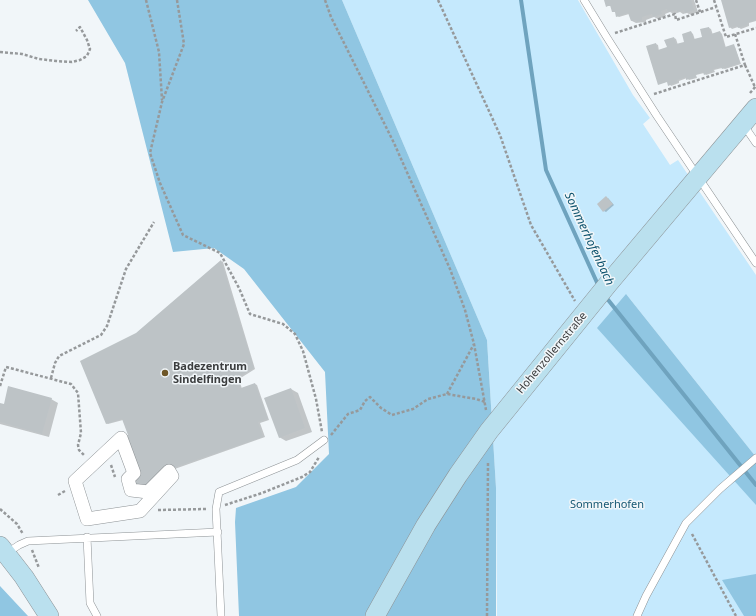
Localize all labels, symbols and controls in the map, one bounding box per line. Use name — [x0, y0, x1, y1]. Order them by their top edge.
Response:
water label: Sommerhofenbach — [561, 190, 617, 288]
street label: Hohenzollernstraße — [514, 309, 590, 397]
place label: Badezentrum Sindelfingen — [173, 360, 247, 386]
marker: Badezentrum Sindelfingen — [160, 368, 170, 378]
park label: Sommerhofen — [570, 498, 644, 512]

